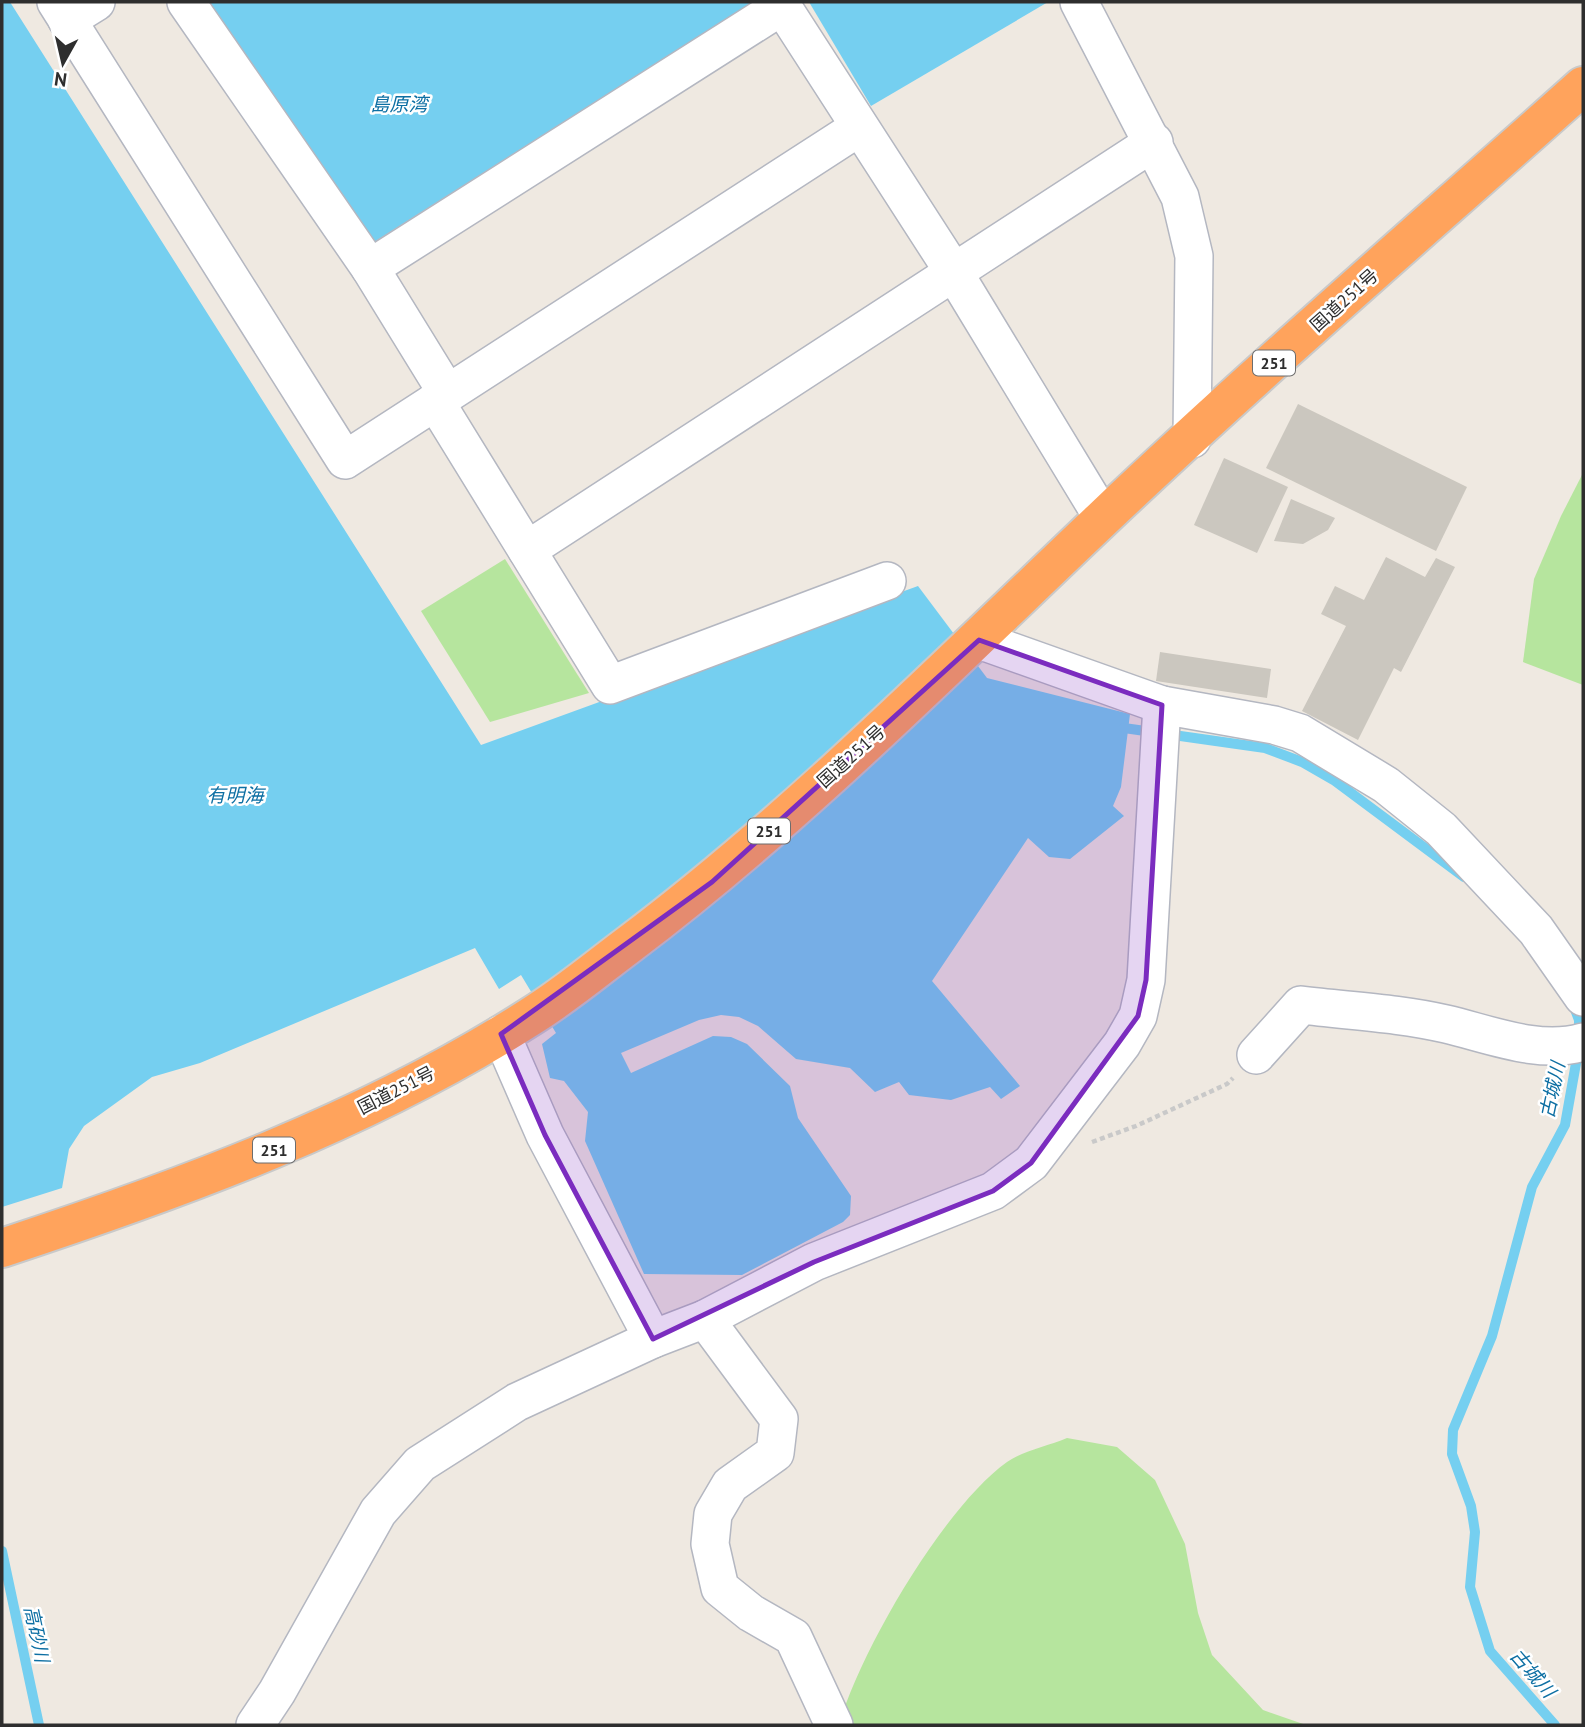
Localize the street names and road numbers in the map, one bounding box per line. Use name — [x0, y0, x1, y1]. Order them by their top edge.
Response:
street label: 国道251号 — [1305, 264, 1383, 336]
road number: 251 — [1253, 350, 1295, 376]
street label: 国道251号 — [812, 720, 890, 792]
road number: 251 — [748, 818, 790, 844]
street label: 国道251号 — [354, 1061, 438, 1119]
road number: 251 — [253, 1138, 295, 1162]

